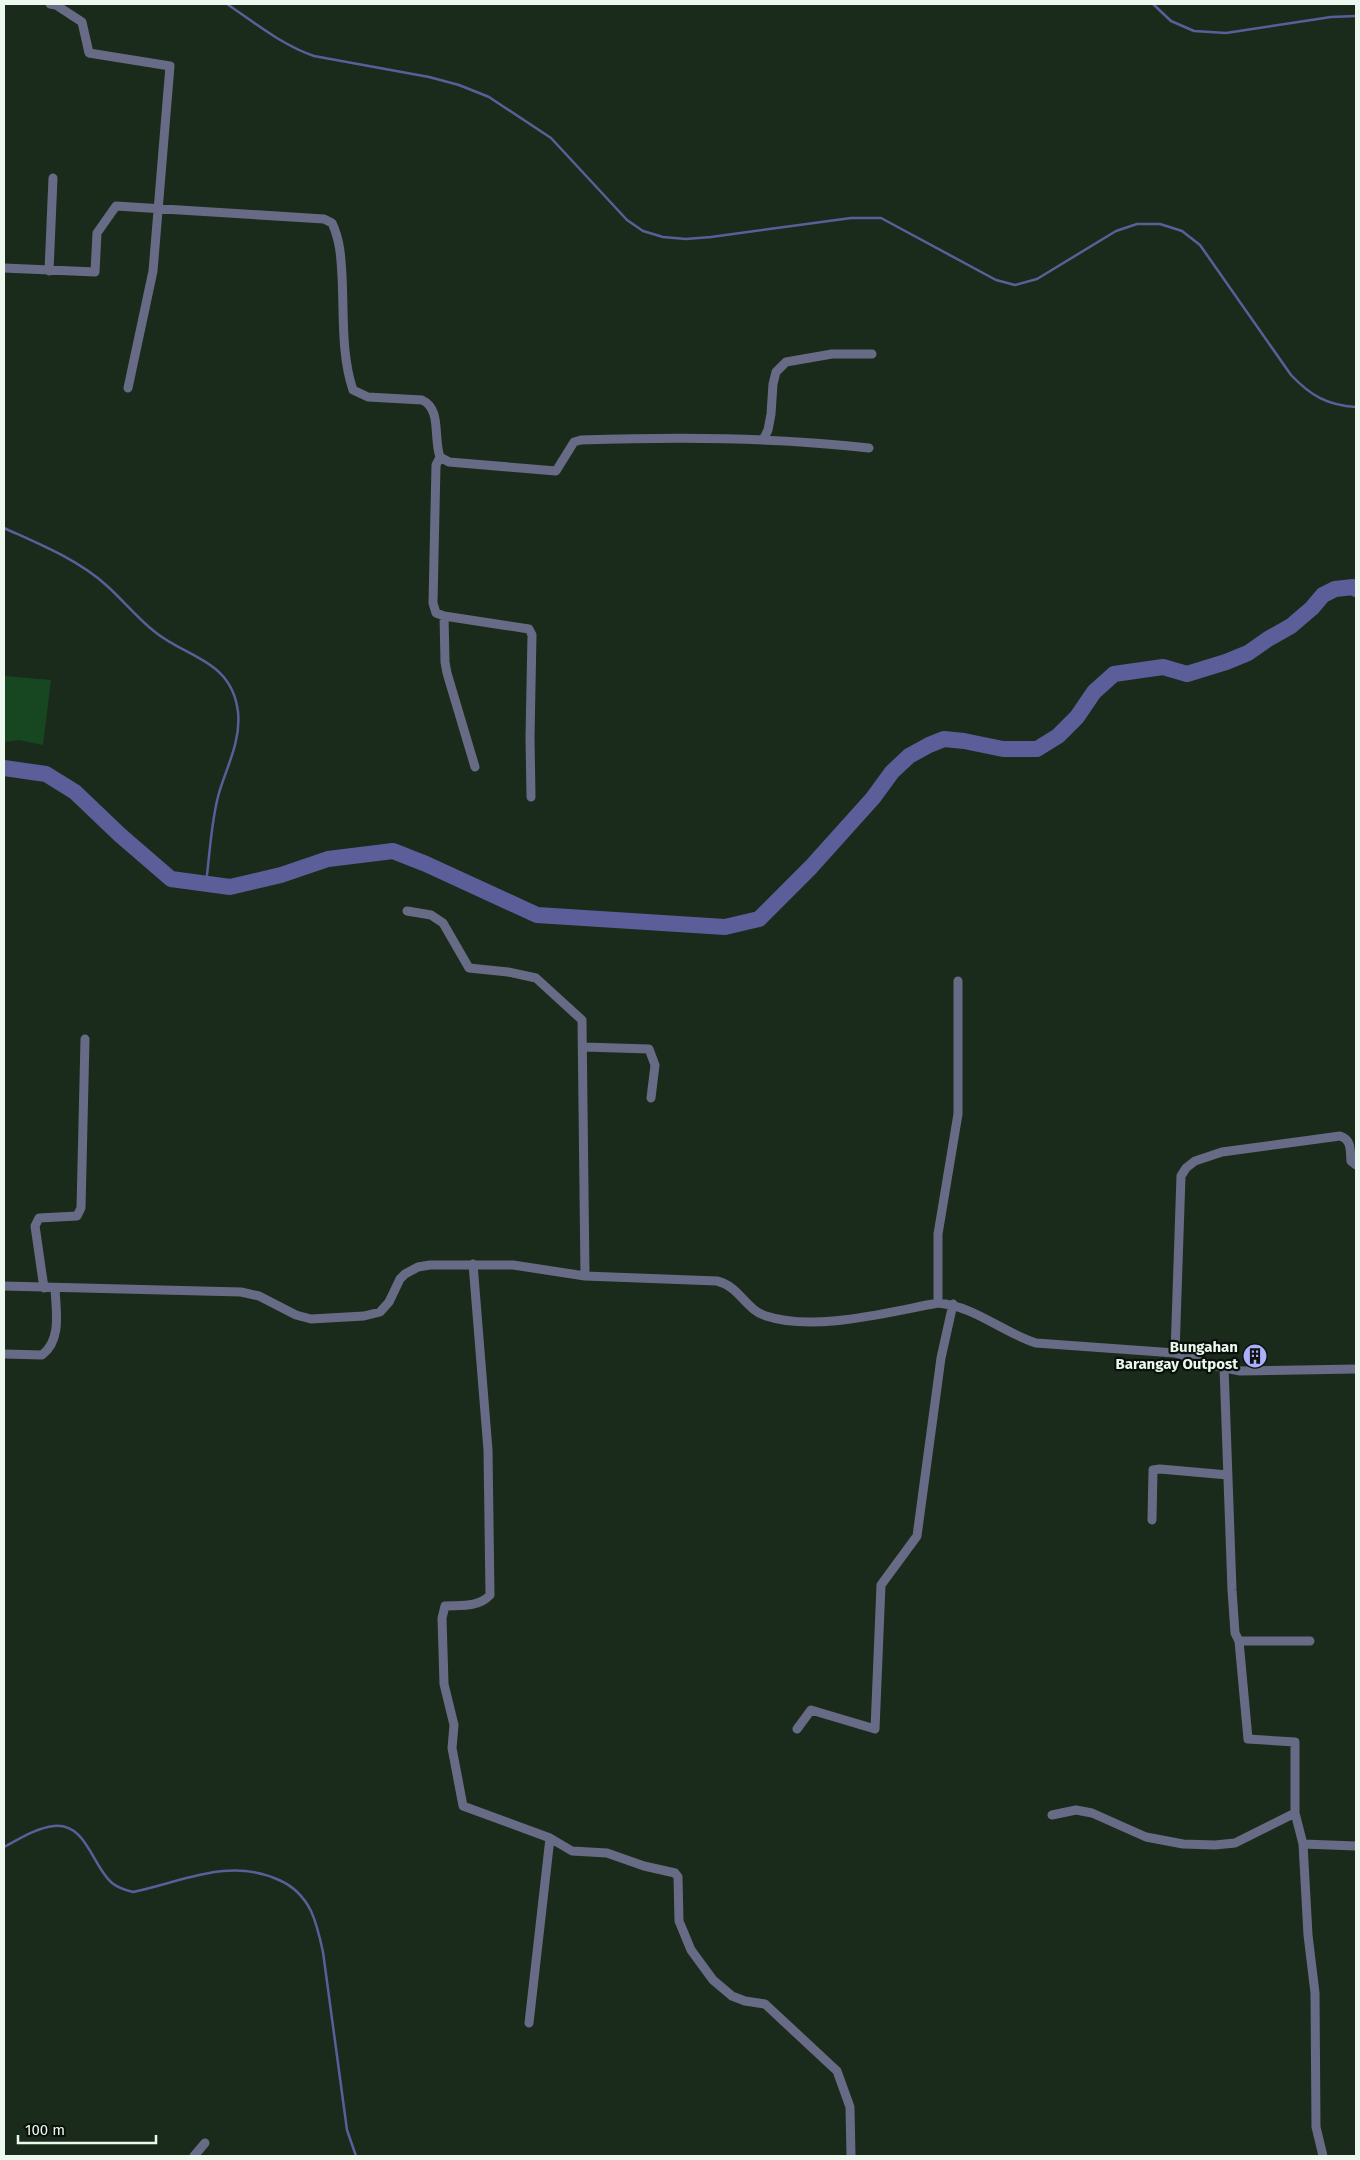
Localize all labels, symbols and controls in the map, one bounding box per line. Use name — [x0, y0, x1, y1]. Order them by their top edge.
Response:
place label: Bungahan Barangay Outpost — [1115, 1338, 1238, 1373]
building icon: Bungahan Barangay Outpost — [1242, 1343, 1268, 1369]
scale bar — [18, 2112, 155, 2144]
text: 100 m — [25, 2121, 65, 2139]

